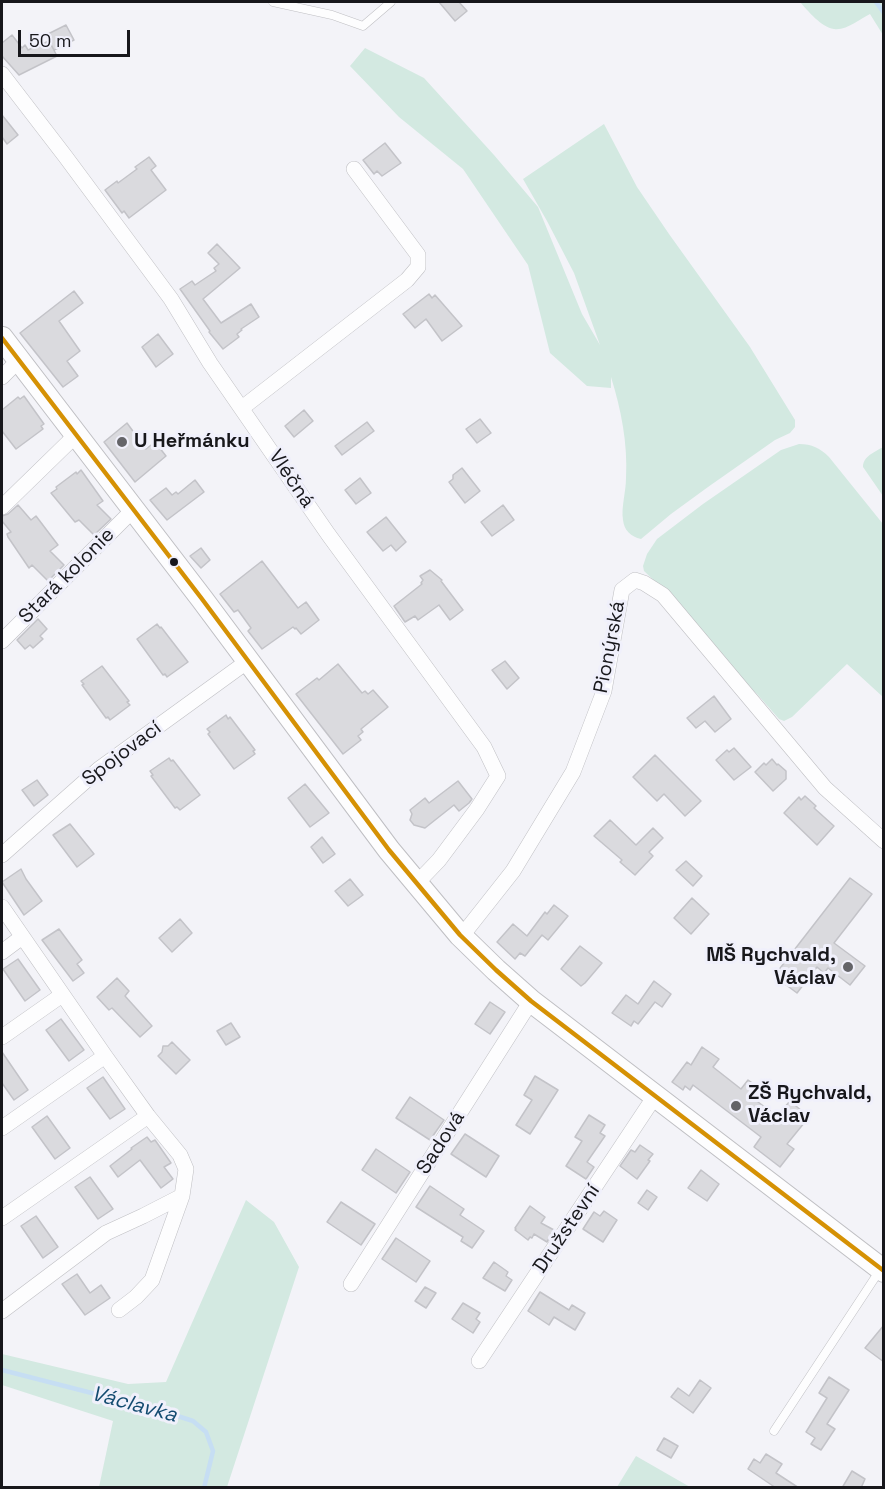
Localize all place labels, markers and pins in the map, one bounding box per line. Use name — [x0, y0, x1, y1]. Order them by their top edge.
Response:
place label: U Heřmánku — [134, 430, 250, 454]
marker: U Heřmánku — [115, 435, 129, 449]
unlabelled marker — [168, 556, 180, 568]
place label: MŠ Rychvald, Václav — [706, 944, 836, 991]
marker: MŠ Rychvald, Václav — [841, 960, 855, 974]
place label: ZŠ Rychvald, Václav — [748, 1082, 872, 1129]
marker: ZŠ Rychvald, Václav — [729, 1099, 743, 1113]

